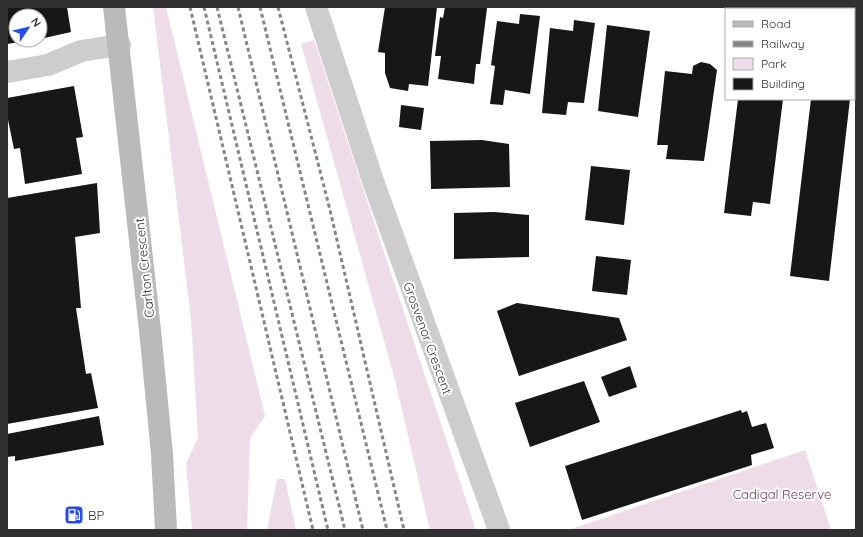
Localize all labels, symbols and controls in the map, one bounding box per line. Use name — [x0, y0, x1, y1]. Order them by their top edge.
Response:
north arrow — [8, 8, 48, 48]
legend — [725, 8, 855, 100]
text: N — [28, 15, 44, 30]
text: Road — [761, 16, 791, 31]
text: Railway — [761, 36, 805, 51]
text: Park — [761, 56, 786, 71]
text: Building — [761, 76, 805, 91]
street label: Carlton Crescent — [131, 217, 157, 319]
street label: Grosvenor Crescent — [400, 280, 456, 396]
park label: Cadigal Reserve — [733, 486, 831, 502]
fuel station icon: BP — [63, 504, 85, 526]
place label: BP — [88, 507, 104, 523]

